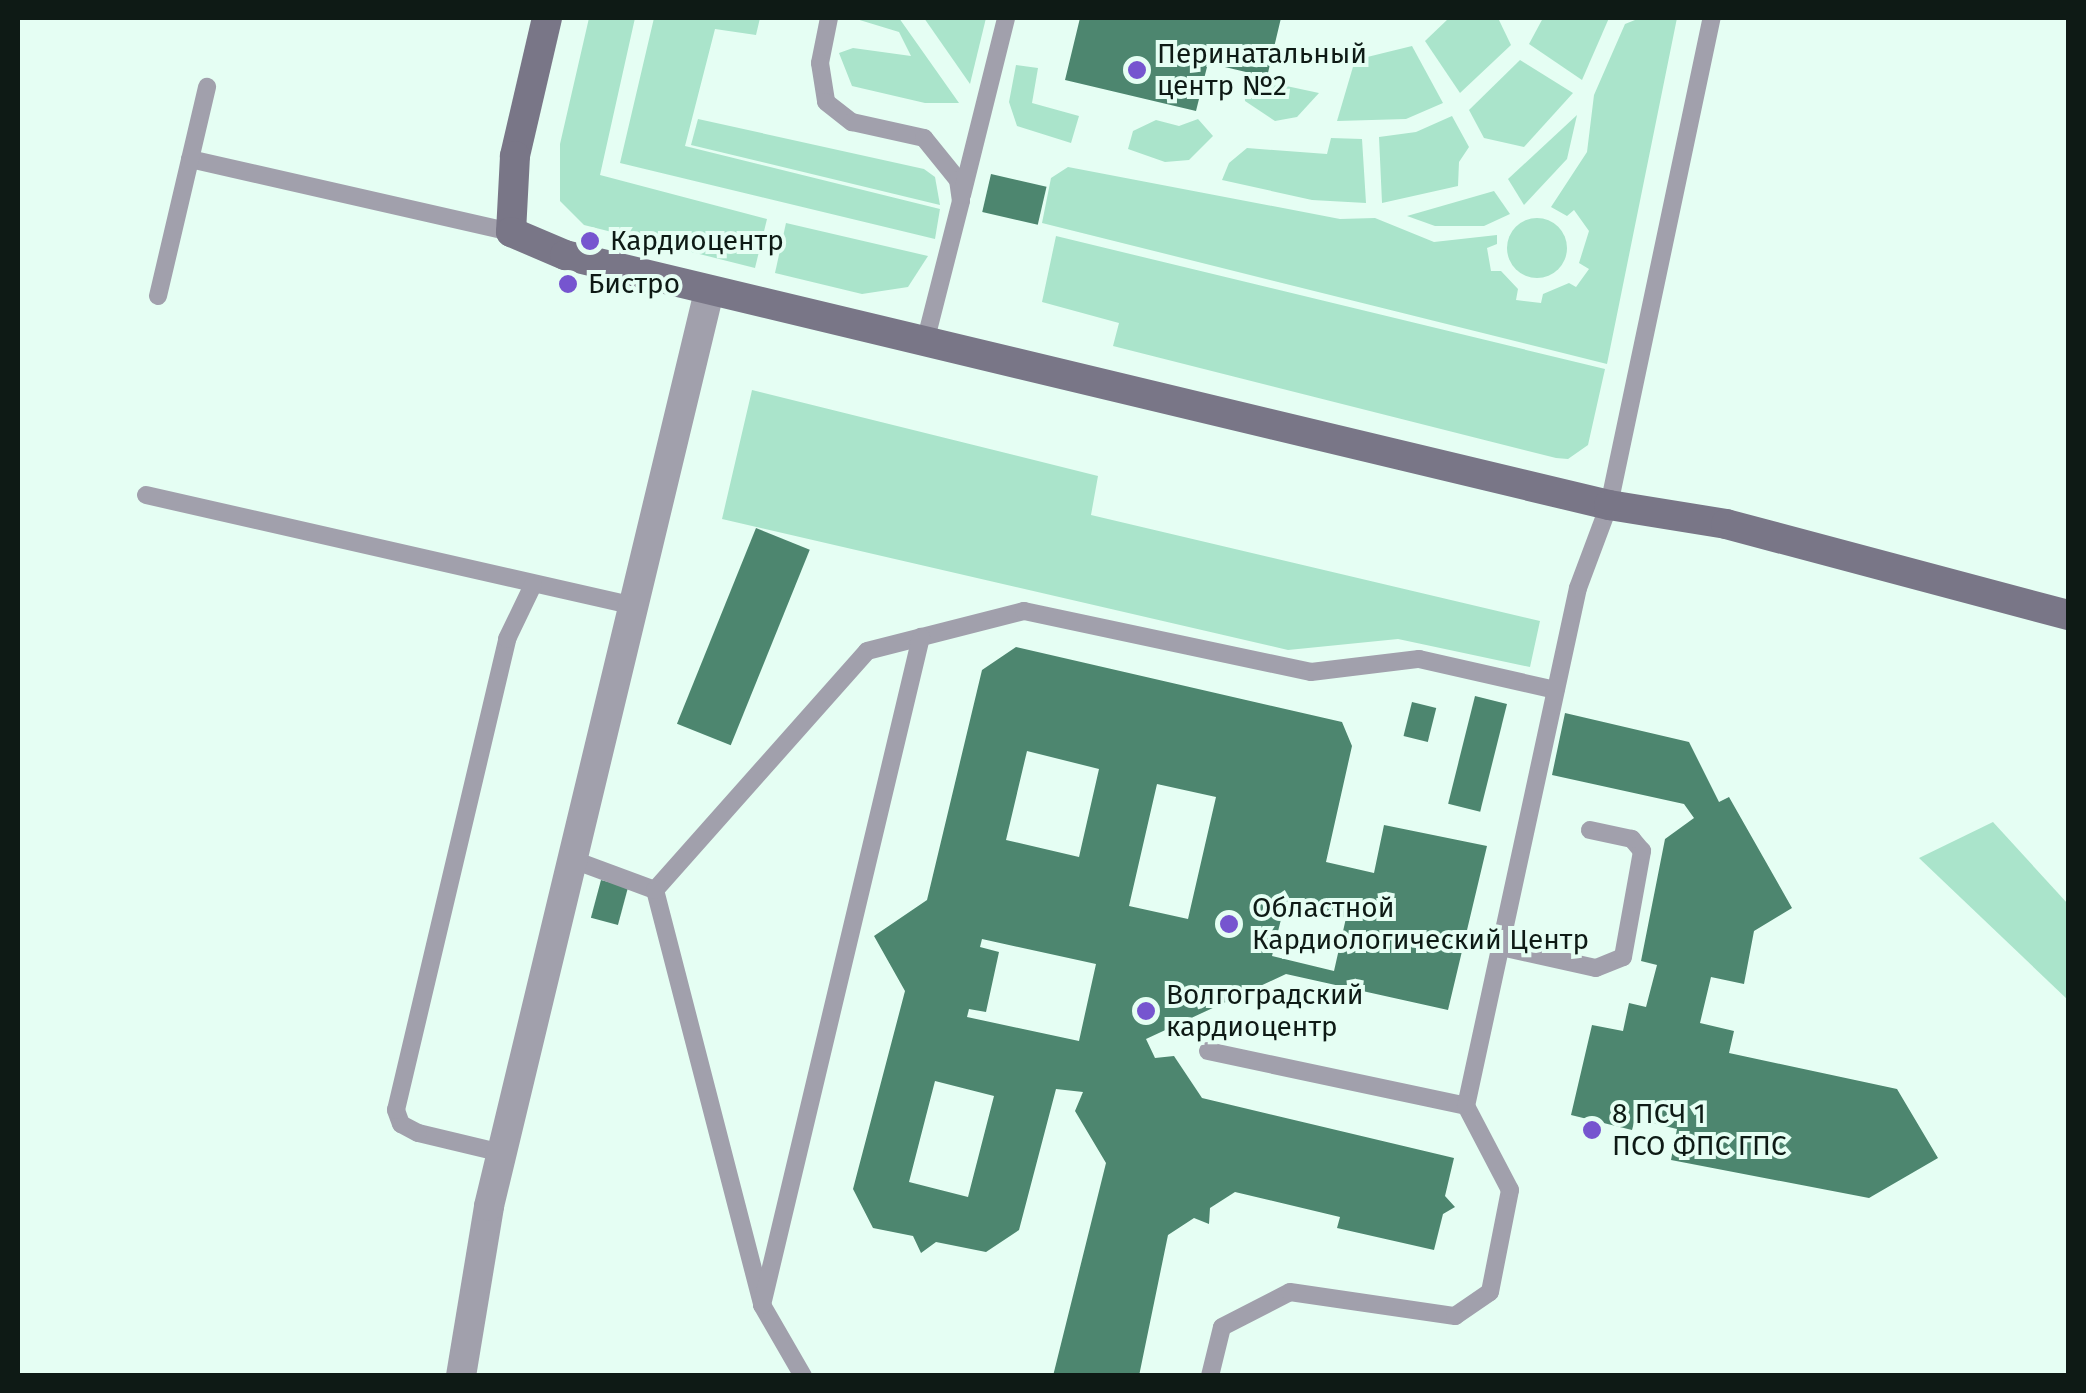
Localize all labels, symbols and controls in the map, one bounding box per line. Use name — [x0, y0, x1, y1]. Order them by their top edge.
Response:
place label: Перинатальный центр №2 — [1157, 37, 1367, 103]
marker: Перинатальный центр №2 — [1126, 59, 1148, 81]
place label: Кардиоцентр — [610, 224, 784, 258]
marker: Кардиоцентр — [579, 230, 601, 252]
place label: Бистро — [588, 267, 680, 301]
marker: Бистро — [557, 273, 579, 295]
place label: Областной Кардиологический Центр — [1252, 891, 1589, 957]
marker: Областной Кардиологический Центр — [1216, 911, 1242, 937]
place label: Волгоградский кардиоцентр — [1166, 978, 1364, 1044]
marker: Волгоградский кардиоцентр — [1135, 1000, 1157, 1022]
place label: 8 ПСЧ 1 ПСО ФПС ГПС — [1612, 1097, 1787, 1163]
marker: 8 ПСЧ 1 ПСО ФПС ГПС — [1581, 1119, 1603, 1141]

